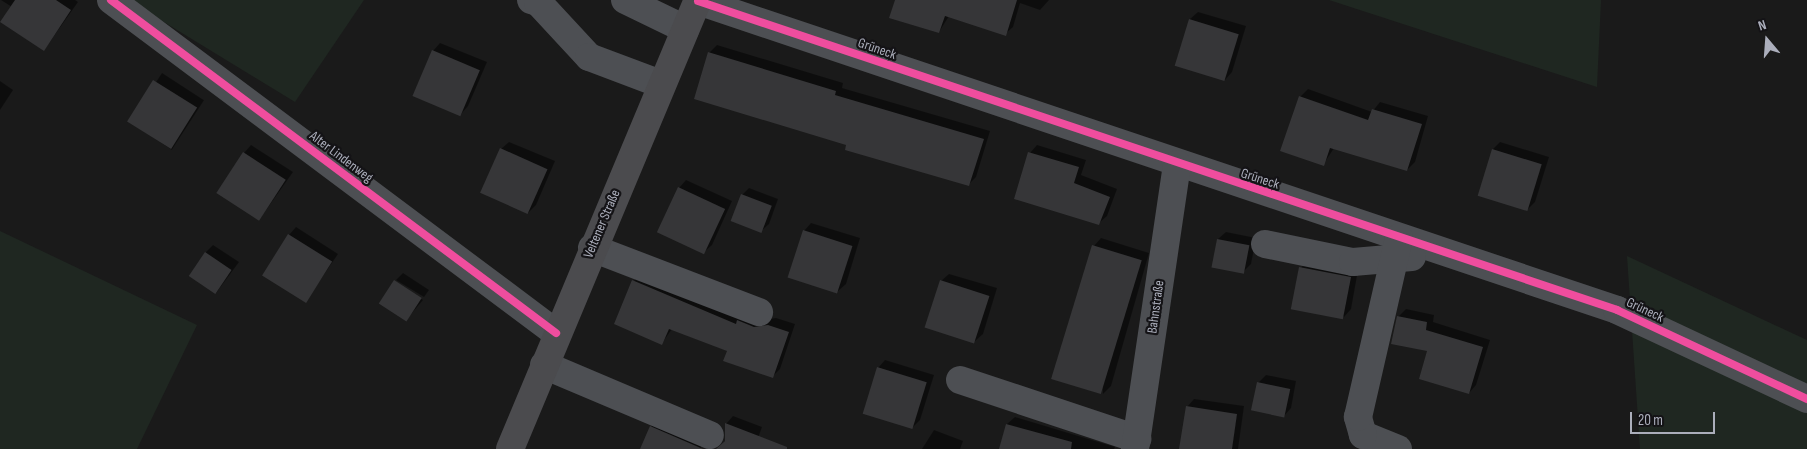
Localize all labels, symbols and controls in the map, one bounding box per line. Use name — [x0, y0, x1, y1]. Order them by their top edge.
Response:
north arrow — [1742, 15, 1792, 65]
text: N — [1756, 16, 1768, 35]
street label: Grüneck — [856, 35, 898, 63]
street label: Alter Lindenweg — [306, 128, 376, 186]
street label: Grüneck — [1239, 165, 1281, 193]
street label: Veltener Straße — [580, 187, 624, 261]
street label: Bahnstraße — [1144, 279, 1168, 335]
street label: Grüneck — [1624, 294, 1666, 326]
scale bar — [1632, 402, 1717, 434]
text: 20 m — [1638, 411, 1663, 430]

